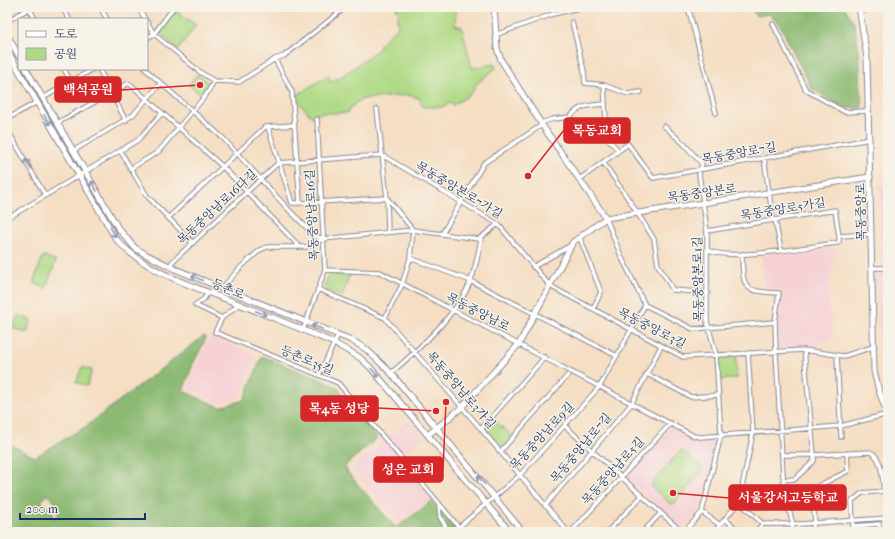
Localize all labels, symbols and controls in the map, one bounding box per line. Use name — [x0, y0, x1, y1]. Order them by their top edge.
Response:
legend — [18, 18, 148, 70]
text: 도로 — [54, 27, 78, 41]
text: 공원 — [54, 47, 77, 61]
callout: 백석공원 — [55, 77, 121, 102]
text: 백석공원 — [63, 82, 113, 97]
one-way arrow — [44, 114, 52, 126]
callout: 목동교회 — [564, 118, 630, 143]
text: 목동교회 — [572, 123, 622, 138]
street label: 목동중앙로7길 — [701, 140, 777, 166]
one-way arrow — [23, 159, 31, 171]
street label: 목동중앙본로7가길 — [413, 159, 505, 221]
street label: 목동중앙남로16다길 — [174, 167, 260, 247]
street label: 목동중앙남로16길 — [303, 169, 321, 261]
one-way arrow — [89, 180, 97, 192]
street label: 목동중앙본로 — [667, 181, 738, 205]
street label: 목동중앙로 — [853, 182, 869, 241]
street label: 목동중앙로5가길 — [739, 195, 827, 223]
one-way arrow — [109, 226, 117, 238]
street label: 목동중앙본로1길 — [690, 236, 706, 322]
one-way arrow — [191, 273, 203, 281]
street label: 등촌로 — [209, 276, 247, 302]
street label: 목동중앙남로 — [444, 290, 513, 334]
street label: 목동중앙로3길 — [616, 305, 688, 351]
one-way arrow — [255, 310, 267, 317]
one-way arrow — [312, 322, 324, 330]
street label: 등촌로35길 — [278, 343, 336, 377]
street label: 목동중앙남로3가길 — [424, 349, 498, 431]
one-way arrow — [371, 368, 380, 378]
callout: 목4동 성당 — [301, 396, 378, 421]
street label: 목동중앙남로9길 — [507, 399, 577, 473]
text: 목4동 성당 — [309, 401, 370, 417]
street label: 목동중앙남로7길 — [548, 410, 614, 486]
street label: 목동중앙남로5길 — [579, 434, 647, 508]
callout: 성은 교회 — [374, 457, 443, 482]
text: 성은 교회 — [381, 462, 435, 477]
one-way arrow — [476, 475, 485, 486]
callout: 서울강서고등학교 — [729, 485, 846, 510]
text: 서울강서고등학교 — [738, 490, 839, 505]
scale bar — [20, 495, 145, 521]
text: 200 m — [26, 502, 58, 516]

